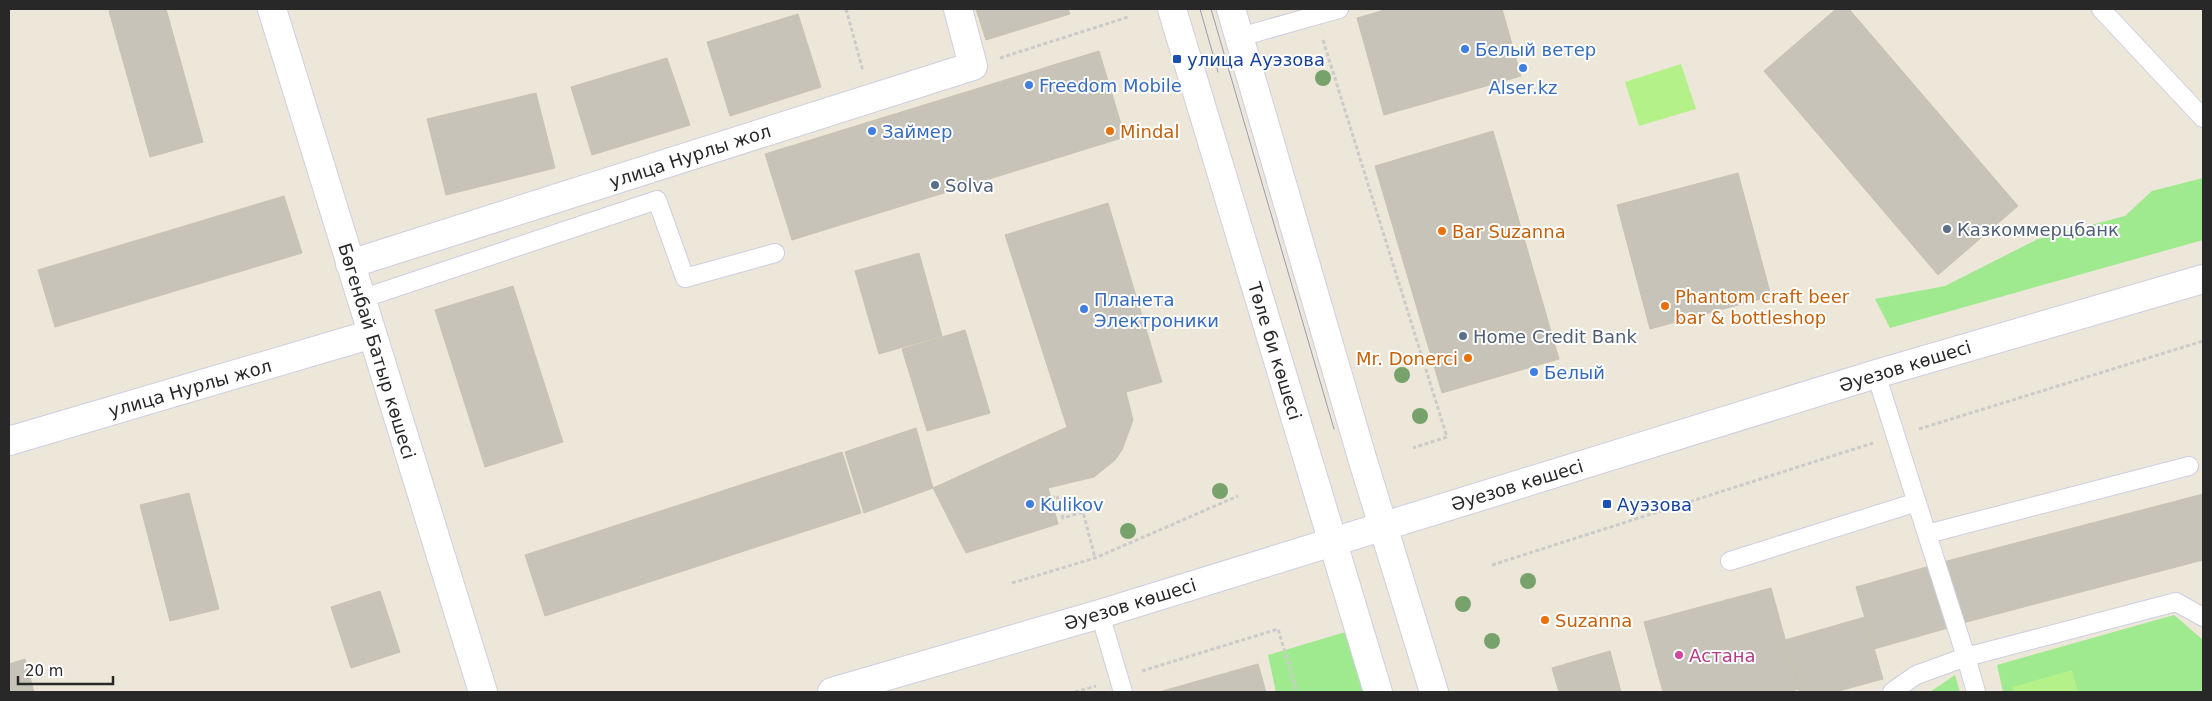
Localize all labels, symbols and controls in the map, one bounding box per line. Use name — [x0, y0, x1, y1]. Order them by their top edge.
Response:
place label: Белый ветер — [1475, 39, 1596, 60]
marker: Белый ветер — [1459, 43, 1471, 55]
place label: улица Ауэзова — [1187, 49, 1325, 70]
marker: улица Ауэзова — [1171, 53, 1183, 65]
marker: Alser.kz — [1517, 62, 1529, 74]
place label: Freedom Mobile — [1039, 75, 1182, 96]
place label: Alser.kz — [1488, 77, 1558, 98]
marker: Freedom Mobile — [1023, 79, 1035, 91]
street label: улица Нурлы жол — [607, 120, 773, 192]
place label: Займер — [882, 121, 952, 142]
place label: Mindal — [1120, 121, 1179, 142]
marker: Займер — [866, 125, 878, 137]
marker: Mindal — [1104, 125, 1116, 137]
place label: Solva — [945, 175, 994, 196]
marker: Solva — [929, 179, 941, 191]
place label: Казкоммерцбанк — [1957, 219, 2119, 240]
place label: Bar Suzanna — [1452, 221, 1566, 242]
marker: Казкоммерцбанк — [1941, 223, 1953, 235]
marker: Bar Suzanna — [1436, 225, 1448, 237]
street label: Бөгенбай Батыр көшесі — [334, 240, 420, 462]
street label: Төле би көшесі — [1244, 279, 1306, 423]
place label: Phantom craft beer bar & bottleshop — [1675, 286, 1850, 328]
place label: Планета Электроники — [1094, 289, 1219, 331]
marker: Phantom craft beer bar & bottleshop — [1659, 300, 1671, 312]
marker: Планета Электроники — [1078, 303, 1090, 315]
place label: Home Credit Bank — [1473, 326, 1638, 347]
marker: Home Credit Bank — [1457, 330, 1469, 342]
street label: Әуезов көшесі — [1836, 336, 1974, 396]
place label: Mr. Donerci — [1356, 348, 1458, 369]
marker: Mr. Donerci — [1462, 352, 1474, 364]
street label: улица Нурлы жол — [106, 355, 274, 421]
place label: Белый — [1544, 362, 1605, 383]
marker: Белый — [1528, 366, 1540, 378]
street label: Әуезов көшесі — [1448, 455, 1586, 515]
place label: Kulikov — [1040, 494, 1104, 515]
place label: Ауэзова — [1617, 494, 1692, 515]
marker: Kulikov — [1024, 498, 1036, 510]
marker: Ауэзова — [1601, 498, 1613, 510]
street label: Әуезов көшесі — [1061, 574, 1199, 634]
place label: Suzanna — [1555, 610, 1632, 631]
marker: Suzanna — [1539, 614, 1551, 626]
place label: Астана — [1689, 645, 1756, 666]
marker: Астана — [1673, 649, 1685, 661]
scale bar — [18, 654, 112, 686]
text: 20 m — [25, 662, 63, 680]

